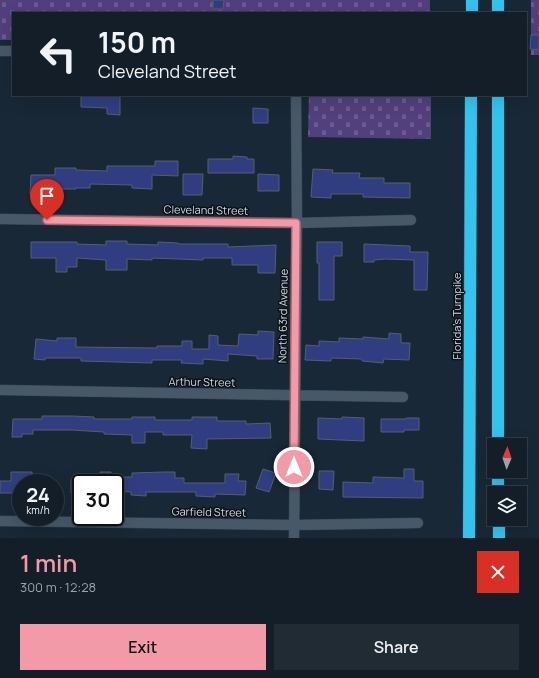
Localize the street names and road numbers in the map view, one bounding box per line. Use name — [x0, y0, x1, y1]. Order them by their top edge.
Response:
street label: Cleveland Street — [164, 201, 248, 218]
street label: North 63rd Avenue — [274, 268, 291, 363]
street label: Florida's Turnpike — [449, 272, 464, 359]
street label: Arthur Street — [168, 373, 236, 390]
street label: Garfield Street — [172, 503, 246, 520]

